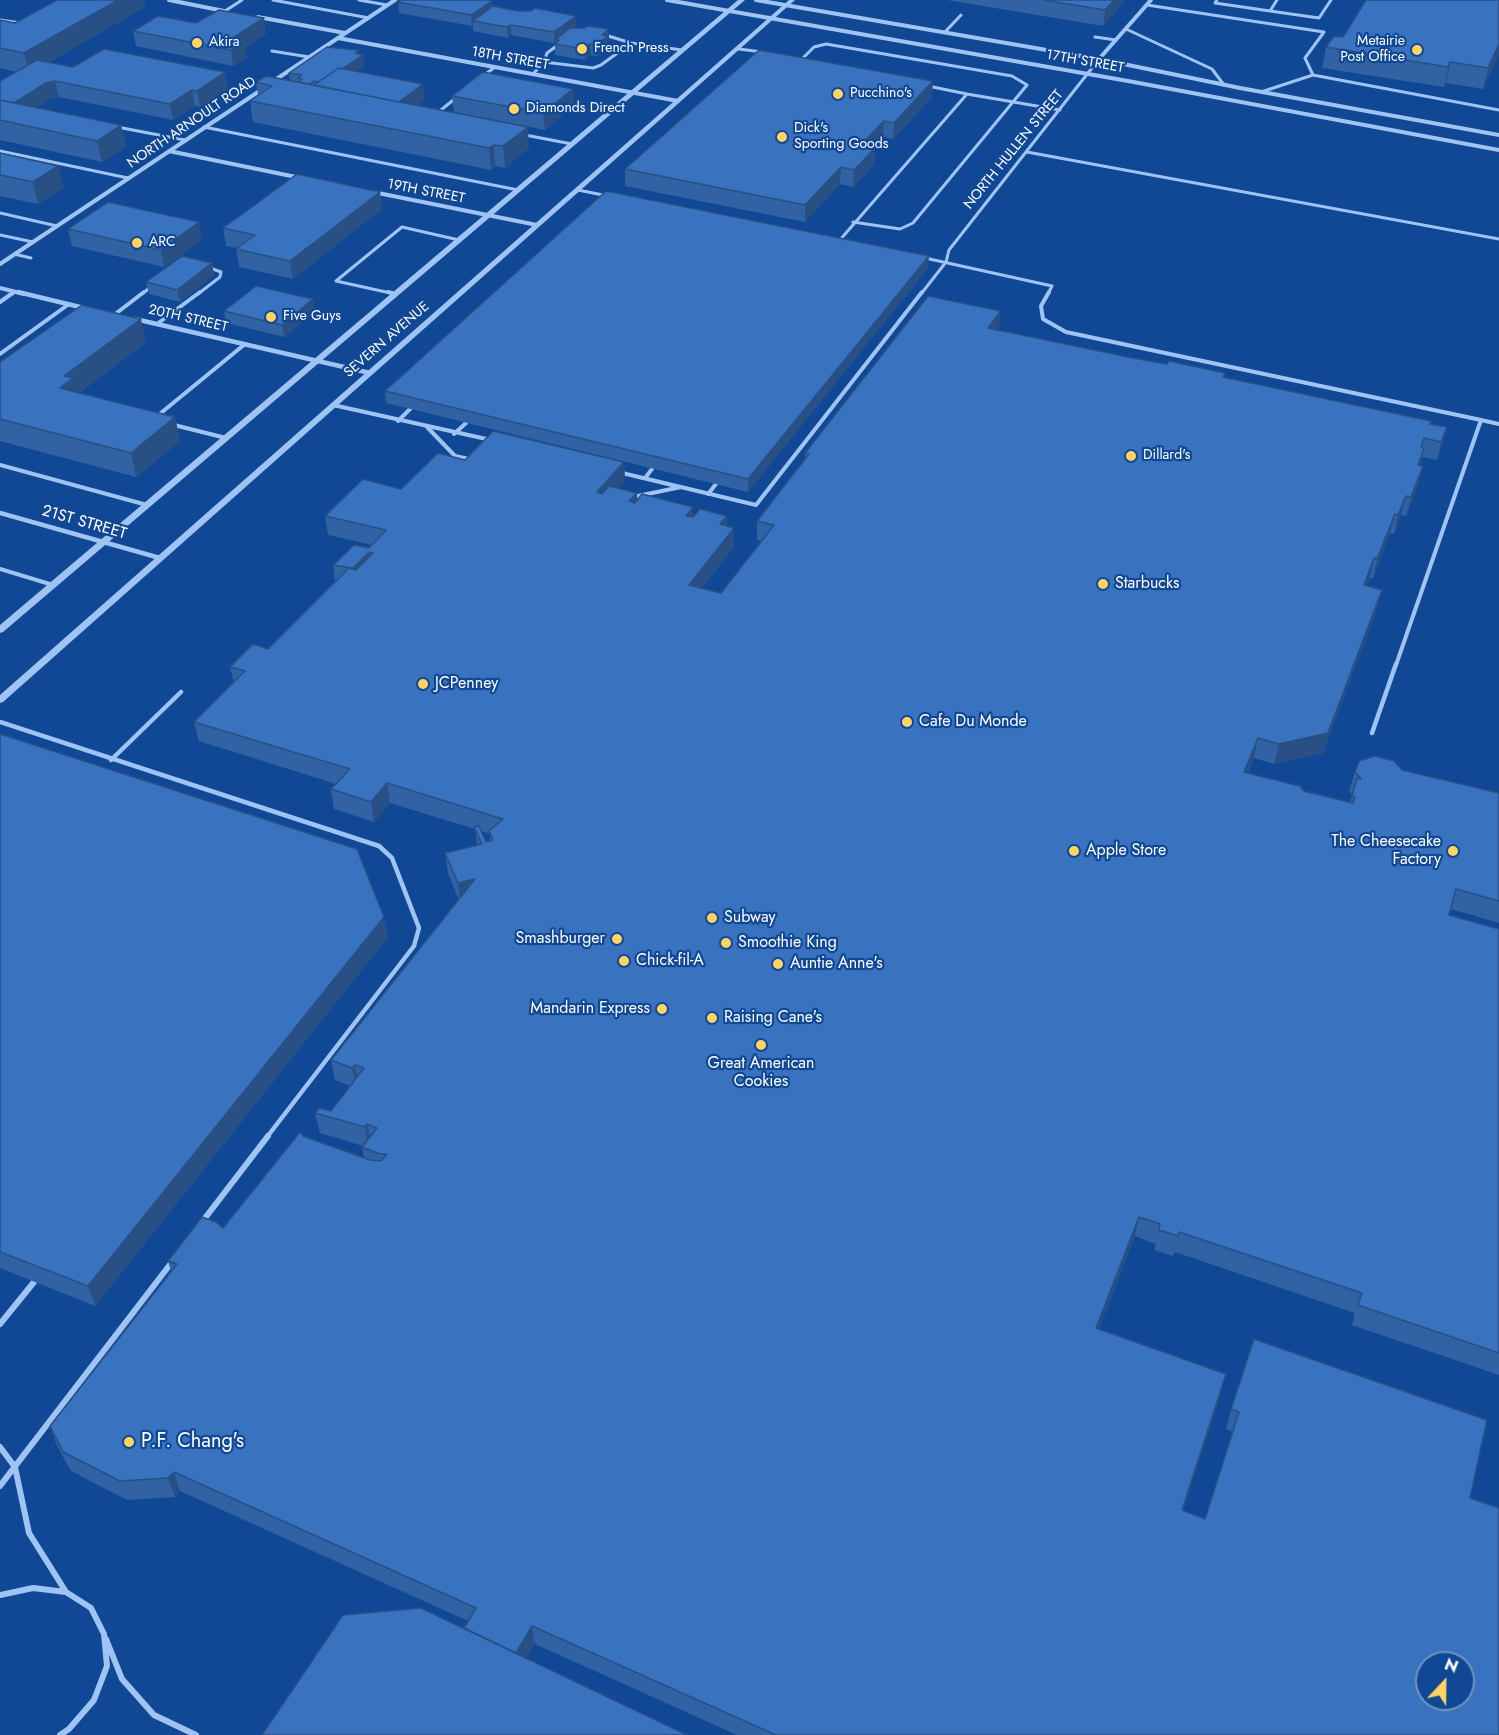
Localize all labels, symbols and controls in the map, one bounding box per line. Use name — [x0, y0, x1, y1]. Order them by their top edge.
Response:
place label: Metairie Post Office — [1340, 34, 1405, 66]
place label: Akira — [209, 35, 240, 51]
marker: Akira — [190, 36, 204, 50]
place label: French Press — [594, 41, 669, 57]
marker: French Press — [575, 42, 589, 56]
marker: Metairie Post Office — [1410, 43, 1424, 57]
street label: 18TH STREET — [470, 44, 550, 74]
street label: 17TH STREET — [1045, 47, 1125, 77]
street label: NORTH ARNOULT ROAD — [125, 74, 259, 172]
place label: Pucchino's — [850, 86, 912, 102]
marker: Pucchino's — [831, 87, 845, 101]
street label: NORTH HULLEN STREET — [961, 87, 1067, 213]
place label: Diamonds Direct — [526, 101, 625, 117]
marker: Diamonds Direct — [507, 102, 521, 116]
place label: Dick's Sporting Goods — [794, 121, 888, 154]
marker: Dick's Sporting Goods — [775, 130, 789, 144]
street label: 19TH STREET — [386, 176, 466, 208]
place label: ARC — [149, 235, 176, 251]
marker: ARC — [130, 236, 144, 250]
street label: SEVERN AVENUE — [341, 298, 433, 382]
street label: 20TH STREET — [147, 302, 229, 336]
place label: Five Guys — [283, 309, 341, 325]
marker: Five Guys — [264, 310, 278, 324]
place label: Dillard's — [1143, 448, 1190, 464]
marker: Dillard's — [1124, 449, 1138, 463]
street label: 21ST STREET — [39, 502, 129, 544]
place label: Starbucks — [1115, 574, 1179, 594]
marker: Starbucks — [1096, 577, 1110, 591]
place label: JCPenney — [435, 674, 498, 694]
marker: JCPenney — [416, 677, 430, 691]
place label: Cafe Du Monde — [919, 712, 1027, 732]
marker: Cafe Du Monde — [900, 715, 914, 729]
place label: The Cheesecake Factory — [1331, 832, 1441, 870]
place label: Apple Store — [1086, 841, 1166, 861]
marker: Apple Store — [1067, 844, 1081, 858]
marker: The Cheesecake Factory — [1446, 844, 1460, 858]
place label: Subway — [724, 908, 776, 928]
marker: Subway — [705, 911, 719, 925]
place label: Smashburger — [516, 929, 605, 949]
marker: Smashburger — [610, 932, 624, 946]
place label: Smoothie King — [738, 933, 837, 953]
marker: Smoothie King — [719, 936, 733, 950]
place label: Chick-fil-A — [636, 951, 704, 971]
marker: Chick-fil-A — [617, 954, 631, 968]
place label: Auntie Anne's — [790, 954, 883, 974]
marker: Auntie Anne's — [771, 957, 785, 971]
place label: Mandarin Express — [530, 999, 650, 1019]
marker: Mandarin Express — [655, 1002, 669, 1016]
place label: Raising Cane's — [724, 1008, 822, 1028]
marker: Raising Cane's — [705, 1011, 719, 1025]
marker: Great American Cookies — [754, 1038, 768, 1052]
place label: Great American Cookies — [708, 1054, 814, 1092]
place label: P.F. Chang's — [141, 1430, 244, 1454]
marker: P.F. Chang's — [122, 1435, 136, 1449]
north arrow — [1415, 1651, 1475, 1711]
text: N — [1441, 1653, 1461, 1679]

